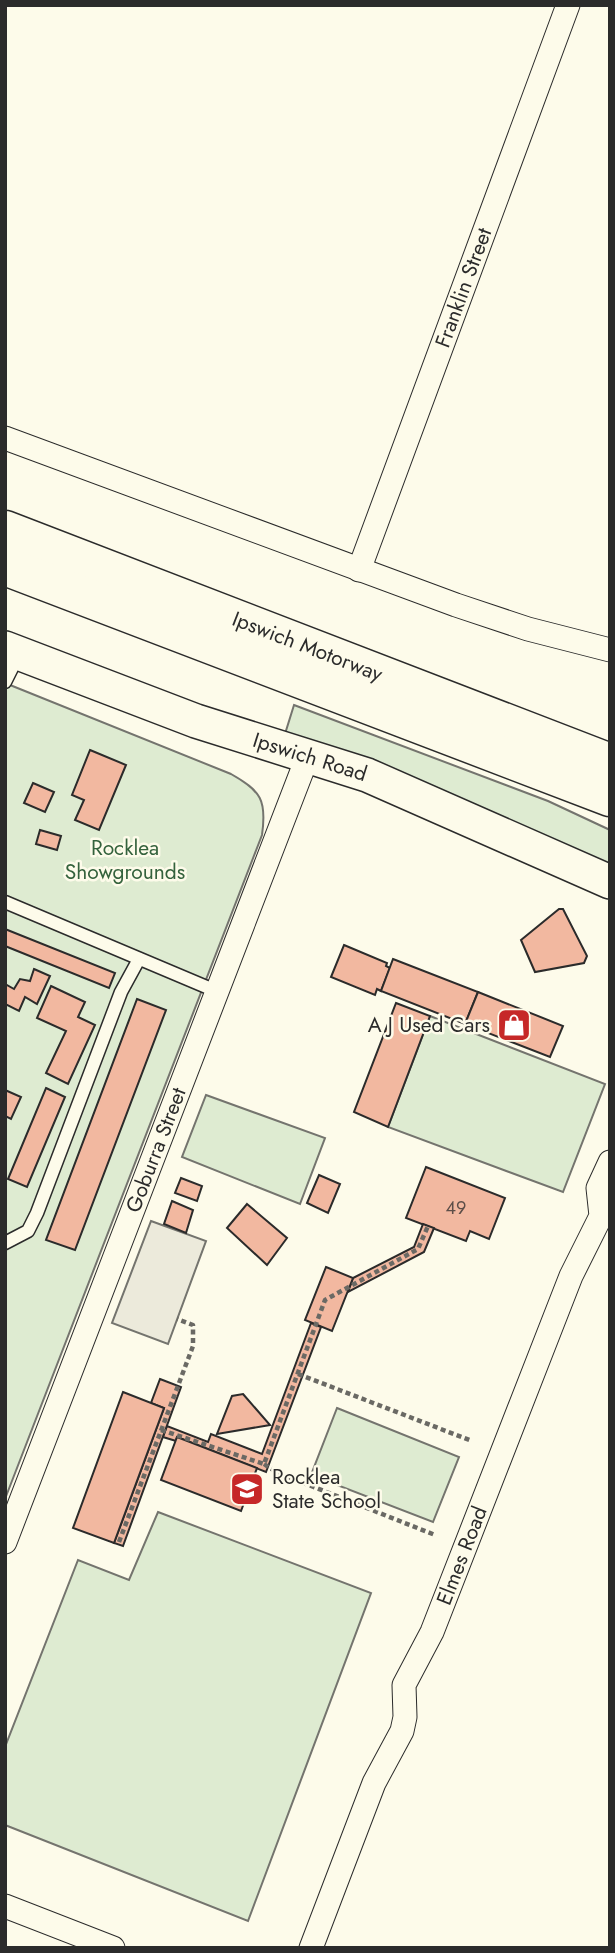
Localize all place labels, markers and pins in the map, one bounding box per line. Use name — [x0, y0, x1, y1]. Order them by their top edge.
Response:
shop icon: A J Used Cars — [495, 1006, 533, 1044]
place label: A J Used Cars — [368, 1010, 490, 1040]
place label: Rocklea State School — [272, 1462, 381, 1516]
school or university icon: Rocklea State School — [228, 1470, 266, 1508]

